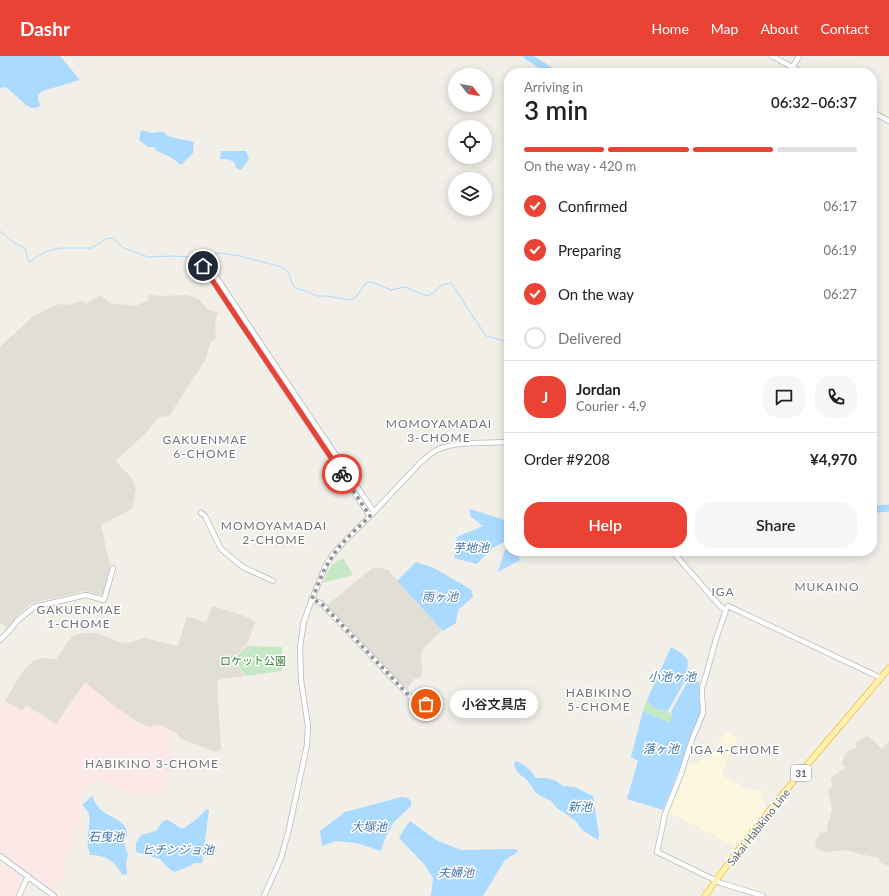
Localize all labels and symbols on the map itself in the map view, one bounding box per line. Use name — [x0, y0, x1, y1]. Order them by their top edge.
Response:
north arrow — [448, 68, 492, 112]
pin — [186, 249, 220, 283]
district label: MOMOYAMADAI 3-CHOME — [386, 416, 492, 445]
district label: GAKUENMAE 6-CHOME — [163, 432, 247, 461]
courier — [322, 454, 362, 494]
district label: MOMOYAMADAI 2-CHOME — [221, 518, 327, 547]
water label: 芋地池 — [453, 540, 490, 555]
district label: MUKAINO — [794, 579, 860, 594]
district label: IGA — [711, 584, 735, 599]
water label: 雨ヶ池 — [422, 589, 459, 604]
district label: GAKUENMAE 1-CHOME — [37, 602, 121, 631]
park label: ロケット公園 — [220, 654, 286, 667]
water label: 小池ヶ池 — [648, 669, 697, 684]
district label: HABIKINO 5-CHOME — [566, 685, 632, 714]
pin — [409, 687, 443, 721]
callout: 小谷文具店 — [450, 690, 538, 718]
water label: 落ヶ池 — [643, 741, 680, 756]
district label: IGA 4-CHOME — [690, 742, 780, 757]
district label: HABIKINO 3-CHOME — [85, 756, 219, 771]
road number: 31 — [791, 765, 811, 781]
street label: Sakai Habikino Line — [724, 786, 792, 868]
water label: 新池 — [568, 799, 593, 814]
water label: 大塚池 — [351, 819, 388, 834]
water label: 石曳池 — [88, 829, 125, 844]
water label: ヒチンジョ池 — [142, 842, 215, 857]
water label: 夫婦池 — [438, 865, 475, 880]

